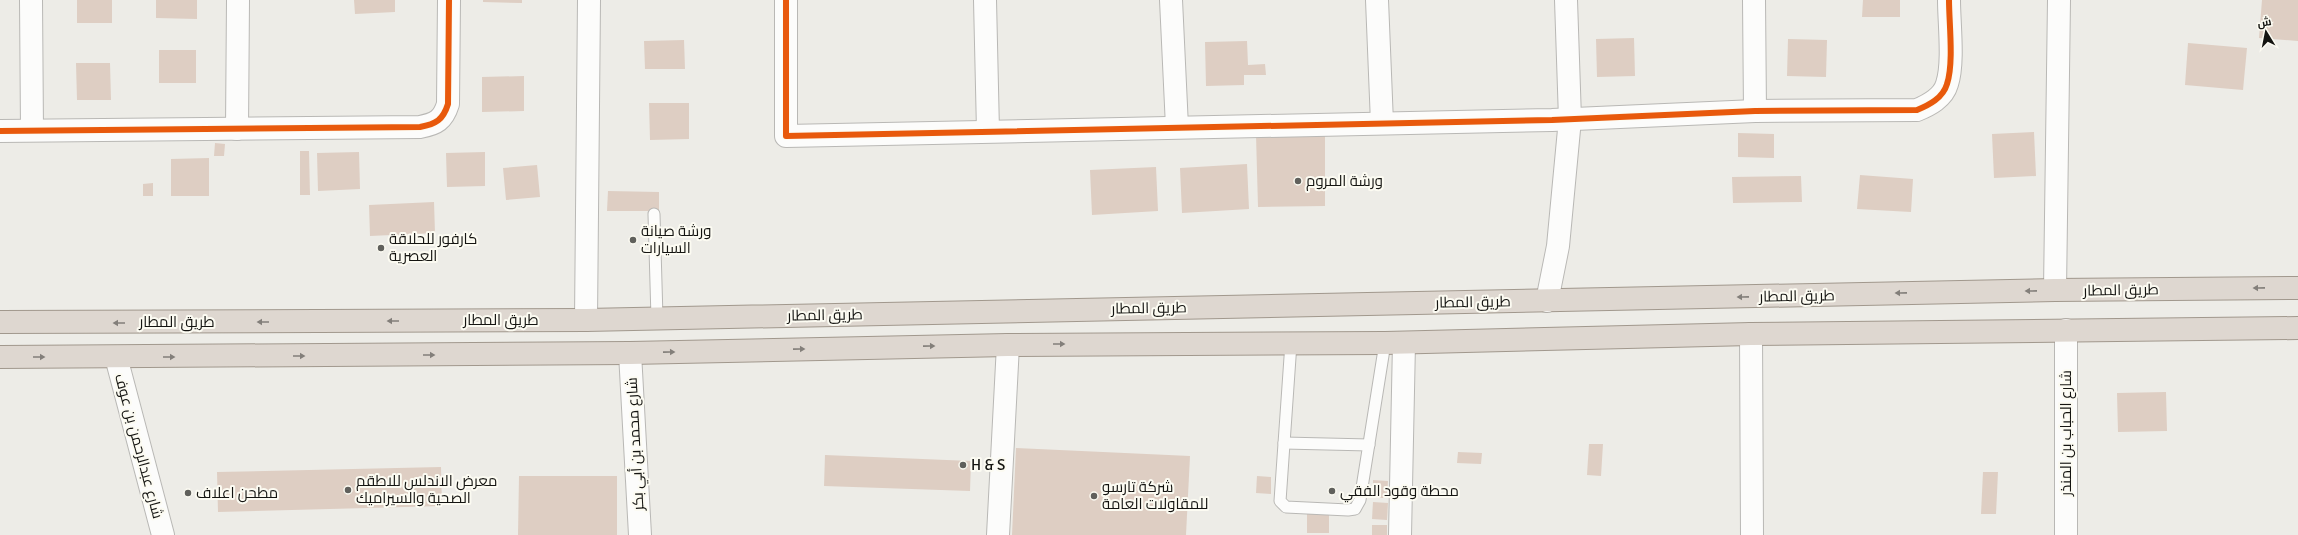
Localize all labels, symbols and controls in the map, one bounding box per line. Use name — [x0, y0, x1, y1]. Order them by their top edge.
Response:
north arrow — [2246, 12, 2286, 52]
text: ش — [2256, 15, 2272, 30]
place label: ورشة المروم — [1306, 172, 1383, 191]
marker: ورشة المروم — [1293, 176, 1303, 186]
place label: ورشة صيانة السيارات — [641, 222, 711, 257]
place label: كارفور للحلاقة العصرية — [389, 230, 477, 265]
marker: ورشة صيانة السيارات — [628, 235, 638, 245]
marker: كارفور للحلاقة العصرية — [376, 243, 386, 253]
street label: طريق المطار — [2082, 280, 2159, 301]
one-way arrow — [2253, 285, 2265, 292]
street label: طريق المطار — [1758, 286, 1835, 307]
one-way arrow — [2024, 288, 2037, 294]
one-way arrow — [1895, 290, 1907, 297]
street label: طريق المطار — [1434, 292, 1511, 313]
one-way arrow — [1737, 293, 1749, 300]
street label: طريق المطار — [1110, 298, 1187, 319]
street label: طريق المطار — [786, 305, 863, 326]
street label: طريق المطار — [462, 311, 539, 330]
street label: طريق المطار — [138, 313, 215, 332]
one-way arrow — [386, 318, 399, 324]
one-way arrow — [256, 319, 269, 325]
one-way arrow — [112, 320, 125, 326]
one-way arrow — [1053, 341, 1066, 347]
one-way arrow — [923, 343, 936, 349]
one-way arrow — [793, 346, 806, 352]
one-way arrow — [663, 349, 676, 355]
one-way arrow — [423, 352, 436, 358]
one-way arrow — [293, 353, 306, 359]
one-way arrow — [33, 354, 46, 360]
one-way arrow — [163, 354, 176, 360]
street label: شارع الحباب بن المنذر — [2057, 370, 2077, 497]
street label: شارع عبدالرحمن بن عوف — [109, 372, 167, 521]
street label: شارع محمد بن أبي بكر — [622, 377, 651, 512]
place label: H & S — [971, 456, 1005, 474]
marker: H & S — [958, 460, 968, 470]
place label: معرض الاندلس للاطقم الصحية والسيراميك — [356, 472, 498, 507]
place label: شركة تارسو للمقاولات العامة — [1102, 478, 1208, 513]
place label: محطة وقود الفقي — [1340, 482, 1459, 503]
place label: مطحن اعلاف — [196, 484, 278, 503]
marker: معرض الاندلس للاطقم الصحية والسيراميك — [343, 485, 353, 495]
marker: محطة وقود الفقي — [1327, 486, 1337, 496]
marker: مطحن اعلاف — [183, 488, 193, 498]
marker: شركة تارسو للمقاولات العامة — [1089, 491, 1099, 501]

